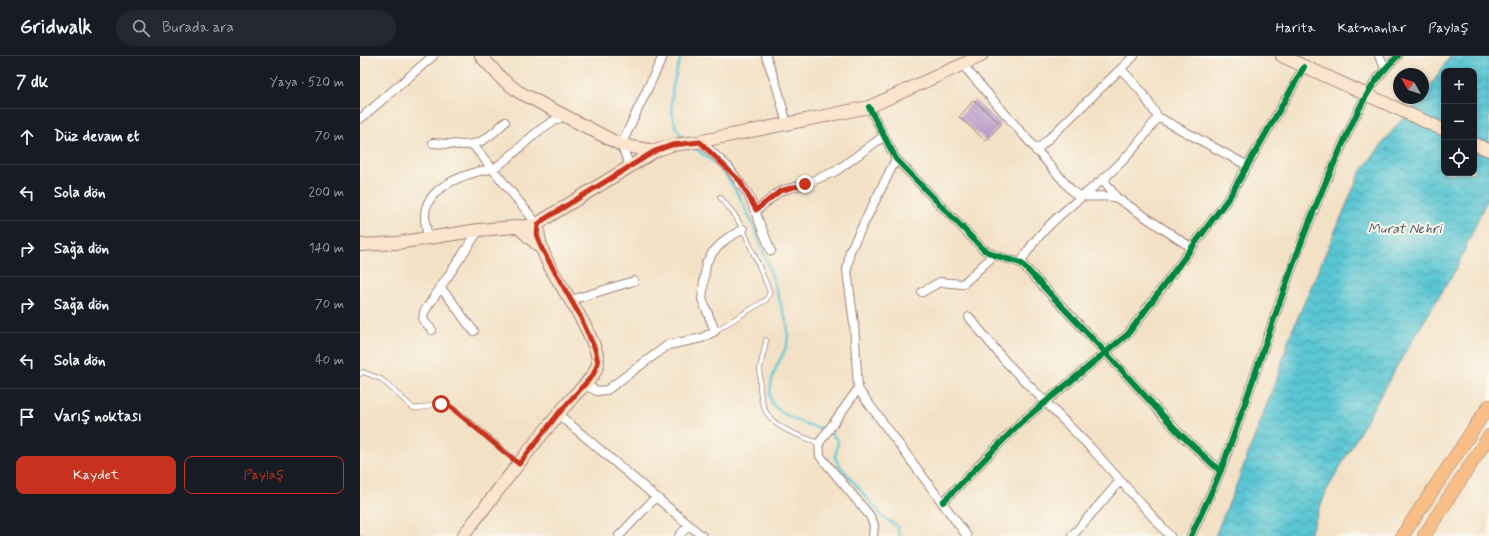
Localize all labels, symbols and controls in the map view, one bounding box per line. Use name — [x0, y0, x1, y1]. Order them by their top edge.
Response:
search box — [116, 10, 396, 46]
text: Gridwalk — [20, 15, 92, 40]
icon: search — [130, 17, 152, 39]
text: Burada ara — [162, 18, 234, 38]
text: Harita — [1275, 19, 1316, 37]
text: Katmanlar — [1338, 19, 1406, 37]
text: Paylaş — [1428, 19, 1469, 37]
north arrow — [1393, 68, 1429, 104]
map controls — [1441, 68, 1477, 176]
button: + — [1441, 68, 1477, 104]
text: 7 dk — [16, 71, 48, 93]
text: Yaya · 520 m — [270, 74, 344, 91]
button: − — [1441, 104, 1477, 140]
icon: ahead — [16, 126, 38, 148]
text: Düz devam et — [54, 127, 139, 147]
text: 70 m — [315, 128, 344, 145]
button: locate — [1441, 140, 1477, 176]
route end — [796, 175, 814, 193]
icon: left — [16, 182, 38, 204]
text: Sola dön — [54, 183, 106, 203]
text: 200 m — [309, 184, 344, 201]
water label: Murat Nehri — [1368, 220, 1443, 238]
icon: right — [16, 238, 38, 260]
text: Sağa dön — [54, 239, 109, 259]
text: 140 m — [309, 240, 344, 257]
icon: right — [16, 294, 38, 316]
text: Sağa dön — [54, 295, 109, 315]
text: 70 m — [315, 296, 344, 313]
icon: left — [16, 350, 38, 372]
text: Sola dön — [54, 351, 106, 371]
text: 40 m — [315, 352, 344, 369]
route start — [432, 395, 450, 413]
icon: arrive — [16, 406, 38, 428]
text: Varış noktası — [54, 407, 142, 427]
button: Kaydet — [16, 456, 176, 494]
button: Paylaş — [184, 456, 344, 494]

